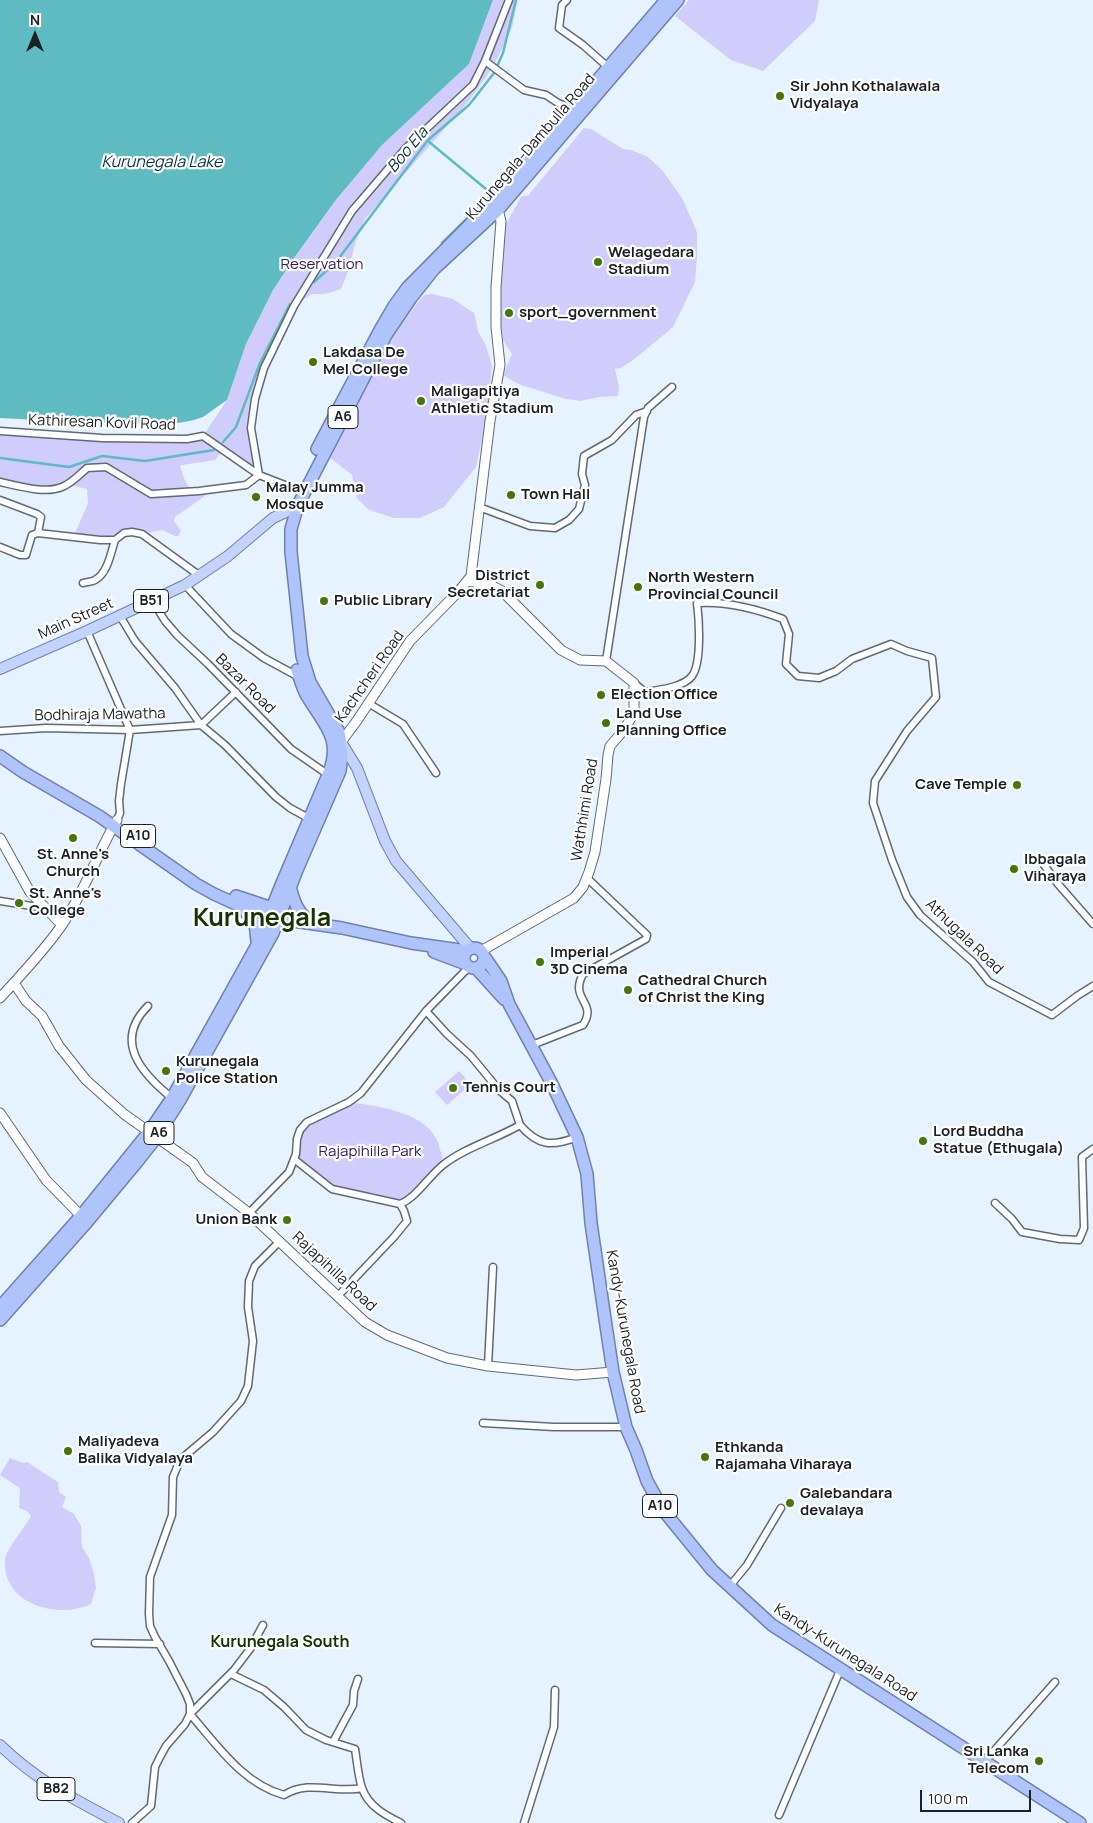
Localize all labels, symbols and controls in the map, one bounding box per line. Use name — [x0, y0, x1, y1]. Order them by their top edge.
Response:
north arrow — [10, 10, 60, 60]
text: N — [30, 10, 40, 29]
street label: Kurunegala-Dambulla Road — [463, 70, 599, 224]
place label: Sir John Kothalawala Vidyalaya — [790, 78, 940, 113]
marker: Sir John Kothalawala Vidyalaya — [774, 90, 786, 102]
water label: Boo Ela — [383, 123, 433, 177]
water label: Kurunegala Lake — [102, 153, 222, 173]
place label: Welagedara Stadium — [608, 244, 694, 279]
park label: Reservation — [280, 256, 364, 274]
marker: Welagedara Stadium — [592, 256, 604, 268]
place label: sport_government — [519, 304, 657, 322]
marker: sport_government — [503, 307, 515, 319]
place label: Lakdasa De Mel College — [323, 344, 408, 379]
marker: Lakdasa De Mel College — [307, 356, 319, 368]
place label: Maligapitiya Athletic Stadium — [431, 383, 554, 418]
marker: Maligapitiya Athletic Stadium — [415, 395, 427, 407]
road number: A6 — [328, 406, 358, 428]
street label: Kathiresan Kovil Road — [28, 411, 176, 435]
place label: Malay Jumma Mosque — [266, 479, 364, 514]
place label: Town Hall — [521, 486, 590, 504]
marker: Town Hall — [505, 489, 517, 501]
marker: Malay Jumma Mosque — [250, 491, 262, 503]
place label: District Secretariat — [447, 567, 530, 602]
place label: North Western Provincial Council — [648, 569, 778, 604]
marker: District Secretariat — [534, 579, 546, 591]
marker: North Western Provincial Council — [632, 581, 644, 593]
road number: B51 — [134, 590, 168, 612]
place label: Public Library — [334, 592, 432, 610]
street label: Main Street — [36, 594, 116, 644]
marker: Public Library — [318, 595, 330, 607]
street label: Kachcheri Road — [332, 628, 408, 726]
street label: Bazar Road — [211, 650, 279, 718]
place label: Election Office — [611, 686, 718, 704]
marker: Election Office — [595, 689, 607, 701]
street label: Bodhiraja Mawatha — [34, 705, 166, 725]
place label: Land Use Planning Office — [616, 705, 727, 740]
marker: Land Use Planning Office — [600, 717, 612, 729]
street label: Wathhimi Road — [568, 757, 602, 863]
place label: Cave Temple — [915, 776, 1007, 794]
marker: Cave Temple — [1011, 779, 1023, 791]
road number: A10 — [120, 824, 156, 848]
marker: St. Anne's Church — [67, 832, 79, 844]
place label: St. Anne's Church — [37, 846, 109, 881]
place label: Ibbagala Viharaya — [1024, 851, 1086, 886]
marker: Ibbagala Viharaya — [1008, 863, 1020, 875]
place label: St. Anne's College — [29, 885, 101, 920]
street label: Athugala Road — [922, 896, 1006, 978]
marker: St. Anne's College — [13, 897, 25, 909]
district label: Kurunegala — [193, 904, 331, 934]
place label: Imperial 3D Cinema — [550, 944, 628, 979]
marker: Imperial 3D Cinema — [534, 956, 546, 968]
place label: Cathedral Church of Christ the King — [638, 972, 767, 1007]
marker: Cathedral Church of Christ the King — [622, 984, 634, 996]
place label: Kurunegala Police Station — [176, 1053, 278, 1088]
marker: Kurunegala Police Station — [160, 1065, 172, 1077]
place label: Tennis Court — [463, 1079, 556, 1097]
marker: Tennis Court — [447, 1082, 459, 1094]
road number: A6 — [144, 1122, 174, 1144]
place label: Lord Buddha Statue (Ethugala) — [933, 1123, 1064, 1158]
marker: Lord Buddha Statue (Ethugala) — [917, 1135, 929, 1147]
park label: Rajapihilla Park — [319, 1143, 421, 1161]
place label: Union Bank — [195, 1211, 277, 1229]
marker: Union Bank — [281, 1214, 293, 1226]
street label: Rajapihilla Road — [288, 1228, 380, 1316]
street label: Kandy-Kurunegala Road — [602, 1249, 648, 1415]
place label: Maliyadeva Balika Vidyalaya — [78, 1433, 193, 1468]
place label: Ethkanda Rajamaha Viharaya — [715, 1439, 852, 1474]
marker: Maliyadeva Balika Vidyalaya — [62, 1445, 74, 1457]
marker: Ethkanda Rajamaha Viharaya — [699, 1451, 711, 1463]
place label: Galebandara devalaya — [800, 1485, 892, 1520]
road number: A10 — [642, 1494, 678, 1518]
marker: Galebandara devalaya — [784, 1497, 796, 1509]
street label: Kandy-Kurunegala Road — [770, 1600, 920, 1706]
district label: Kurunegala South — [210, 1633, 350, 1653]
place label: Sri Lanka Telecom — [963, 1743, 1029, 1778]
marker: Sri Lanka Telecom — [1033, 1755, 1045, 1767]
road number: B82 — [37, 1778, 75, 1800]
scale bar — [923, 1780, 1034, 1812]
text: 100 m — [928, 1788, 968, 1809]

